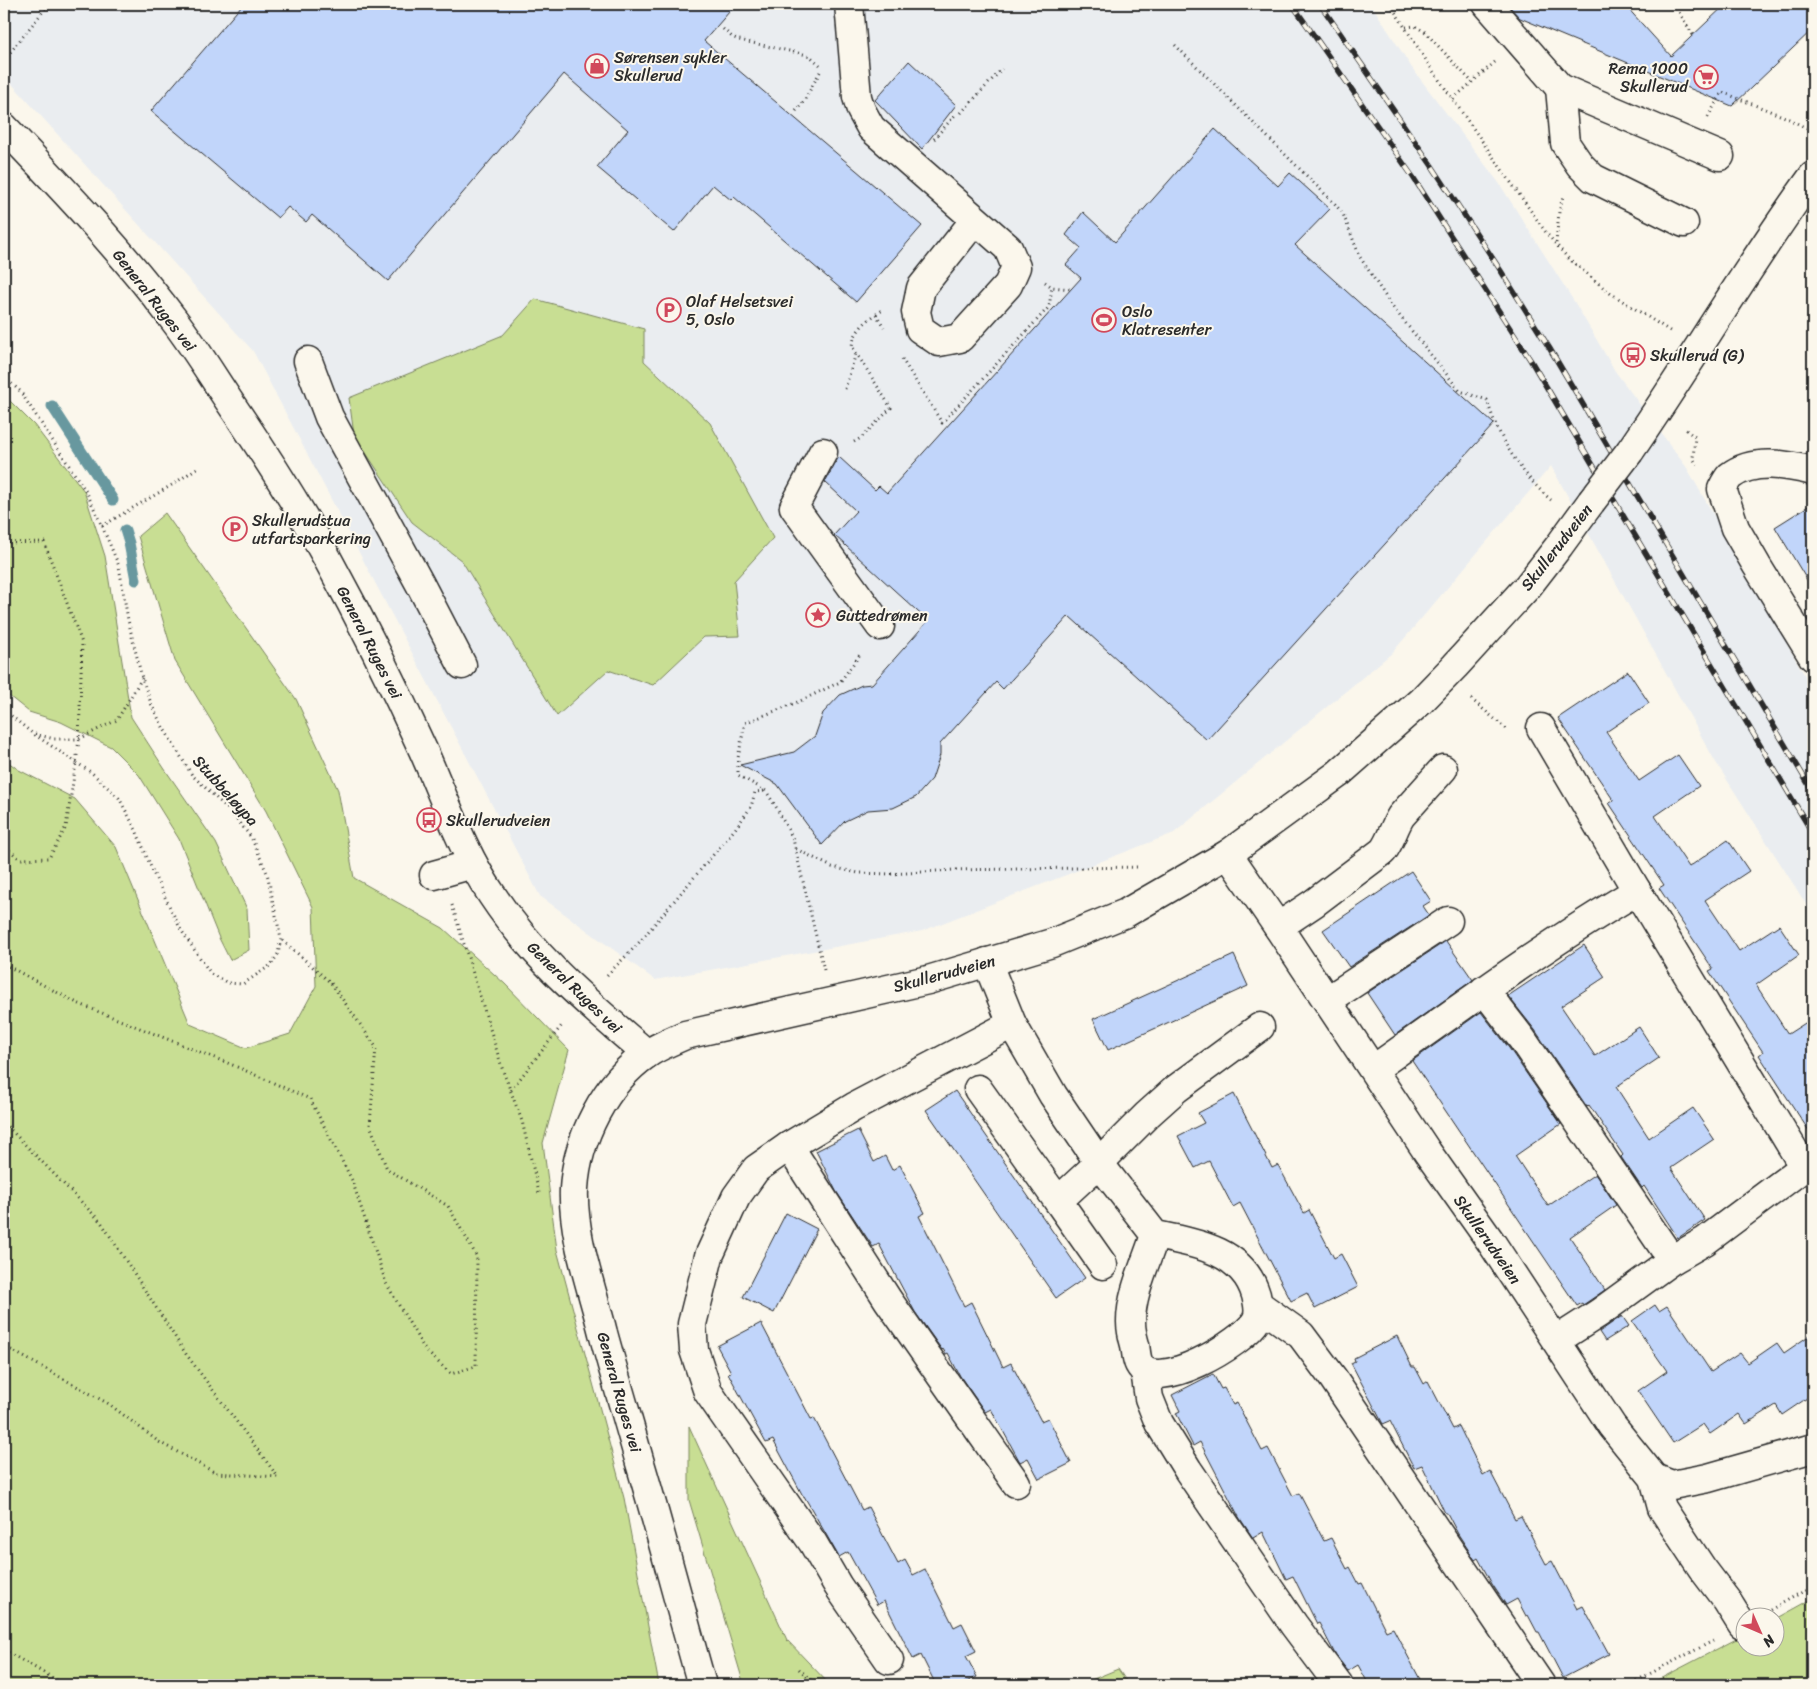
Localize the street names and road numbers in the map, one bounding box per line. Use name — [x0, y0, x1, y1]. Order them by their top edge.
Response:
street label: General Ruges vei — [105, 243, 205, 359]
street label: Skullerudveien — [1513, 497, 1600, 597]
street label: General Ruges vei — [328, 580, 411, 705]
street label: Stubbeløypa — [185, 748, 266, 833]
street label: General Ruges vei — [520, 934, 630, 1041]
street label: Skullerudveien — [890, 946, 999, 1001]
street label: Skullerudveien — [1446, 1188, 1530, 1291]
street label: General Ruges vei — [588, 1329, 651, 1456]

